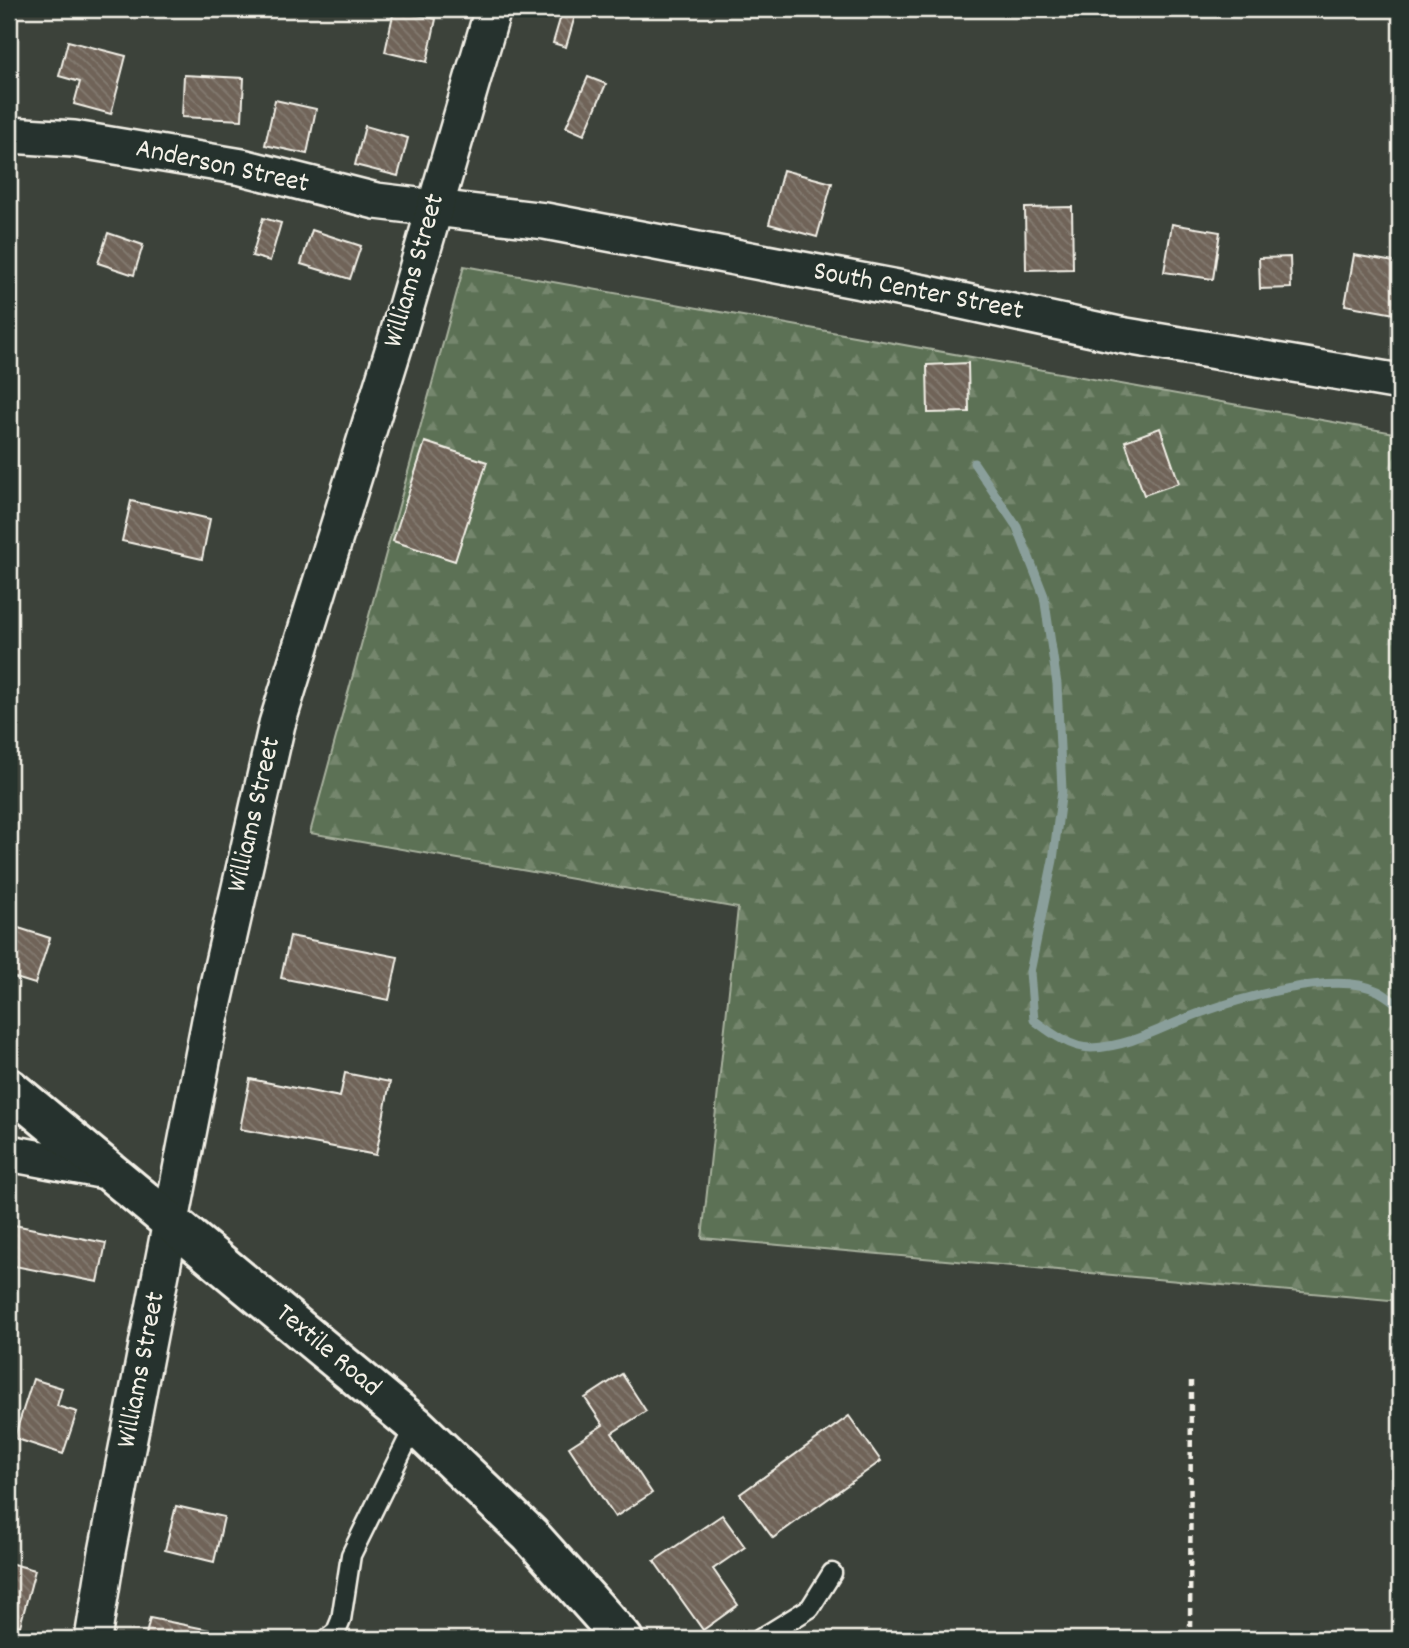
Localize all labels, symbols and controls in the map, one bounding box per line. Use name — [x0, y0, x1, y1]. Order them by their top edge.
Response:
street label: Anderson Street — [132, 130, 312, 206]
street label: Williams Street — [375, 189, 457, 353]
street label: South Center Street — [810, 253, 1026, 333]
street label: Williams Street — [219, 733, 293, 897]
street label: Williams Street — [108, 1289, 178, 1451]
street label: Textile Road — [265, 1296, 389, 1408]

